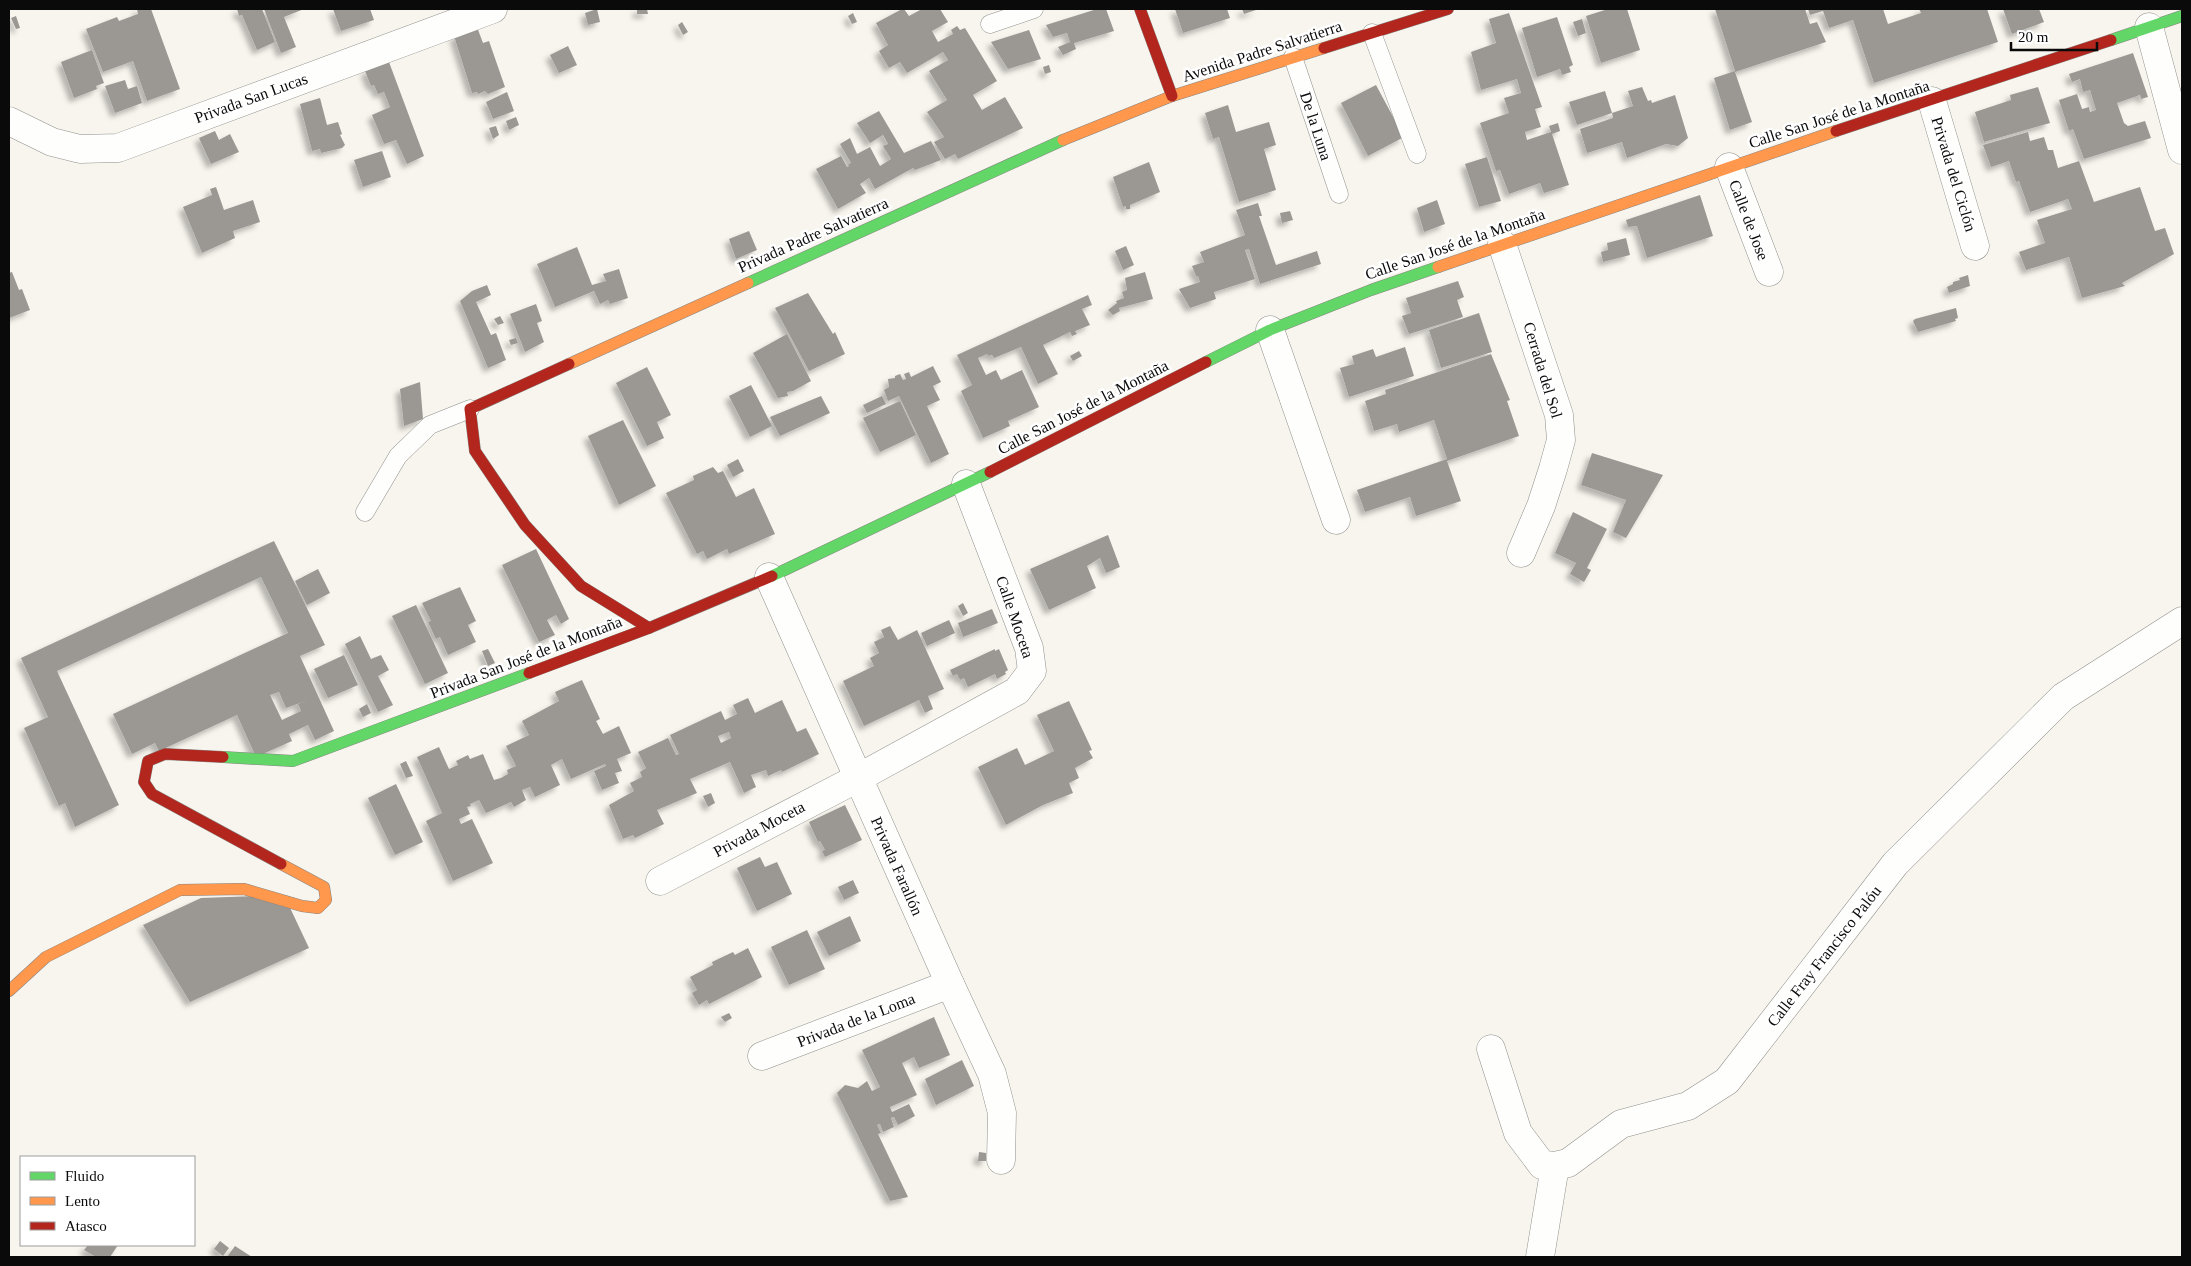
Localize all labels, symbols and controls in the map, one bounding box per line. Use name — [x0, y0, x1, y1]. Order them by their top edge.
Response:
street label: Avenida Padre Salvatierra — [1180, 17, 1344, 85]
scale bar — [2011, 20, 2097, 52]
text: 20 m — [2018, 29, 2049, 45]
street label: Privada San Lucas — [192, 70, 310, 126]
street label: Calle San José de la Montaña — [1747, 77, 1931, 151]
street label: De la Luna — [1297, 90, 1335, 162]
street label: Privada del Ciclón — [1928, 115, 1980, 233]
street label: Calle de Jose — [1726, 178, 1772, 262]
street label: Privada Padre Salvatierra — [735, 194, 891, 276]
street label: Calle San José de la Montaña — [1363, 205, 1547, 283]
street label: Cerrada del Sol — [1520, 320, 1566, 421]
street label: Calle San José de la Montaña — [995, 357, 1171, 457]
street label: Calle Moceta — [993, 574, 1037, 660]
street label: Privada San José de la Montaña — [428, 613, 624, 701]
street label: Privada Moceta — [710, 798, 808, 860]
street label: Privada Farallón — [868, 814, 926, 918]
street label: Calle Fray Francisco Palóu — [1764, 882, 1885, 1030]
street label: Privada de la Loma — [795, 990, 917, 1050]
legend — [20, 1156, 195, 1246]
text: Fluido — [65, 1168, 104, 1184]
text: Lento — [65, 1193, 100, 1209]
text: Atasco — [65, 1218, 107, 1234]

